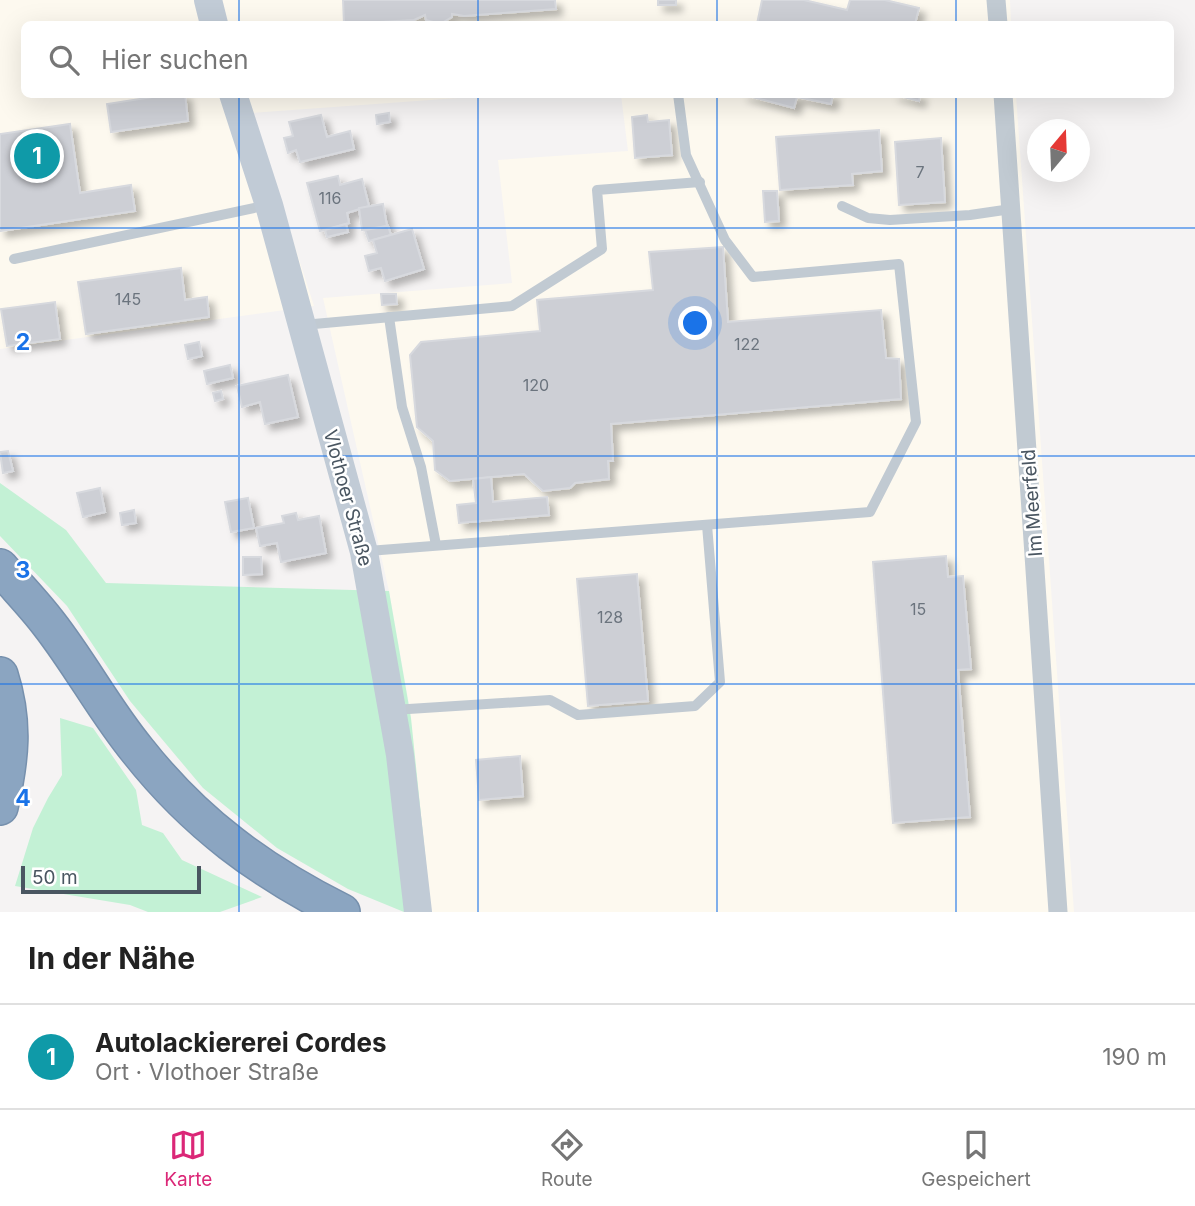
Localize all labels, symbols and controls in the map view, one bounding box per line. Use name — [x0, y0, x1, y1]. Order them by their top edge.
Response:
search box — [21, 21, 1174, 98]
icon: search — [45, 41, 83, 79]
text: Hier suchen — [101, 44, 249, 75]
north arrow — [1027, 119, 1090, 182]
pin: 1 — [14, 130, 60, 182]
house number: 7 — [915, 162, 925, 182]
house number: 116 — [319, 188, 341, 208]
house number: 145 — [115, 289, 141, 309]
your location — [678, 306, 712, 340]
text: 2 — [16, 328, 30, 356]
house number: 122 — [734, 334, 760, 354]
house number: 120 — [523, 375, 549, 395]
street label: Vlothoer Straße — [319, 427, 377, 569]
street label: Im Meerfeld — [1017, 449, 1047, 557]
text: 3 — [16, 556, 30, 584]
house number: 15 — [910, 599, 926, 619]
house number: 128 — [597, 607, 623, 627]
text: 4 — [15, 784, 31, 812]
scale bar — [21, 863, 201, 895]
text: 50 m — [32, 866, 78, 889]
text: In der Nähe — [28, 940, 195, 976]
text: Autolackiererei Cordes — [95, 1027, 387, 1058]
text: 1 — [46, 1043, 56, 1071]
text: 190 m — [1102, 1043, 1167, 1071]
text: Ort · Vlothoer Straße — [95, 1058, 319, 1086]
tab: Karte — [164, 1126, 212, 1191]
tab: Route — [541, 1126, 593, 1191]
tab: Gespeichert — [921, 1126, 1031, 1191]

